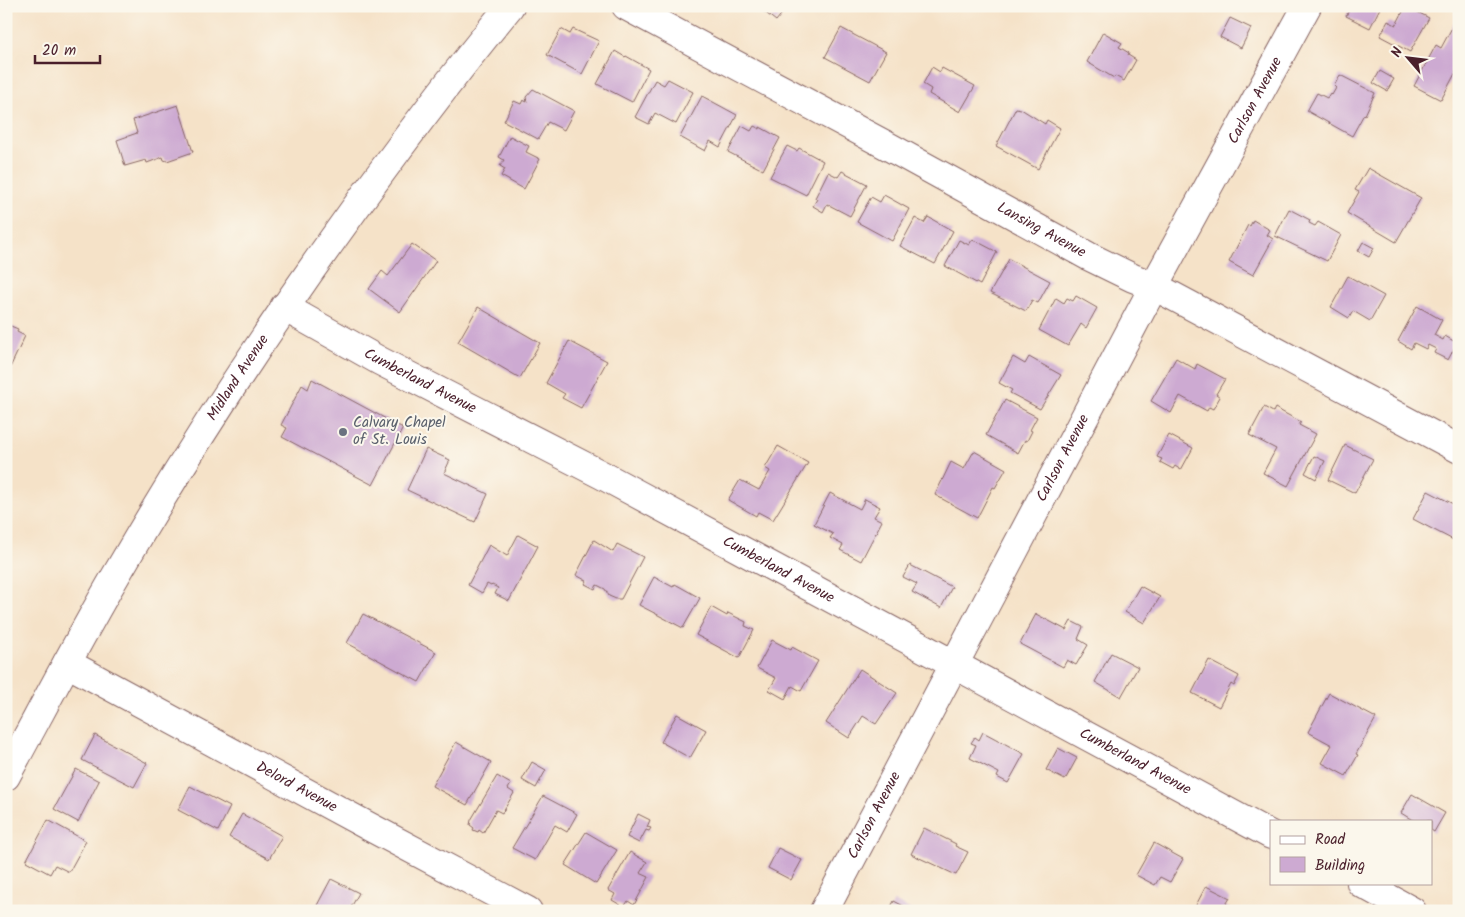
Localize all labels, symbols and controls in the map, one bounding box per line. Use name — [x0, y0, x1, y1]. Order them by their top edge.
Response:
scale bar — [35, 32, 100, 64]
north arrow — [1382, 32, 1432, 82]
text: 20 m — [42, 39, 76, 63]
text: N — [1386, 43, 1409, 61]
street label: Carlson Avenue — [1222, 53, 1289, 149]
street label: Lansing Avenue — [992, 196, 1090, 265]
street label: Midland Avenue — [201, 329, 275, 426]
street label: Cumberland Avenue — [359, 342, 481, 421]
street label: Carlson Avenue — [1030, 410, 1096, 506]
place label: Calvary Chapel of St. Louis — [353, 411, 446, 452]
marker: Calvary Chapel of St. Louis — [337, 426, 349, 438]
street label: Cumberland Avenue — [718, 530, 839, 610]
street label: Cumberland Avenue — [1075, 722, 1196, 802]
street label: Delord Avenue — [251, 755, 342, 819]
street label: Carlson Avenue — [841, 767, 908, 864]
legend — [1270, 820, 1432, 884]
text: Road — [1315, 828, 1346, 852]
text: Building — [1315, 854, 1365, 878]

